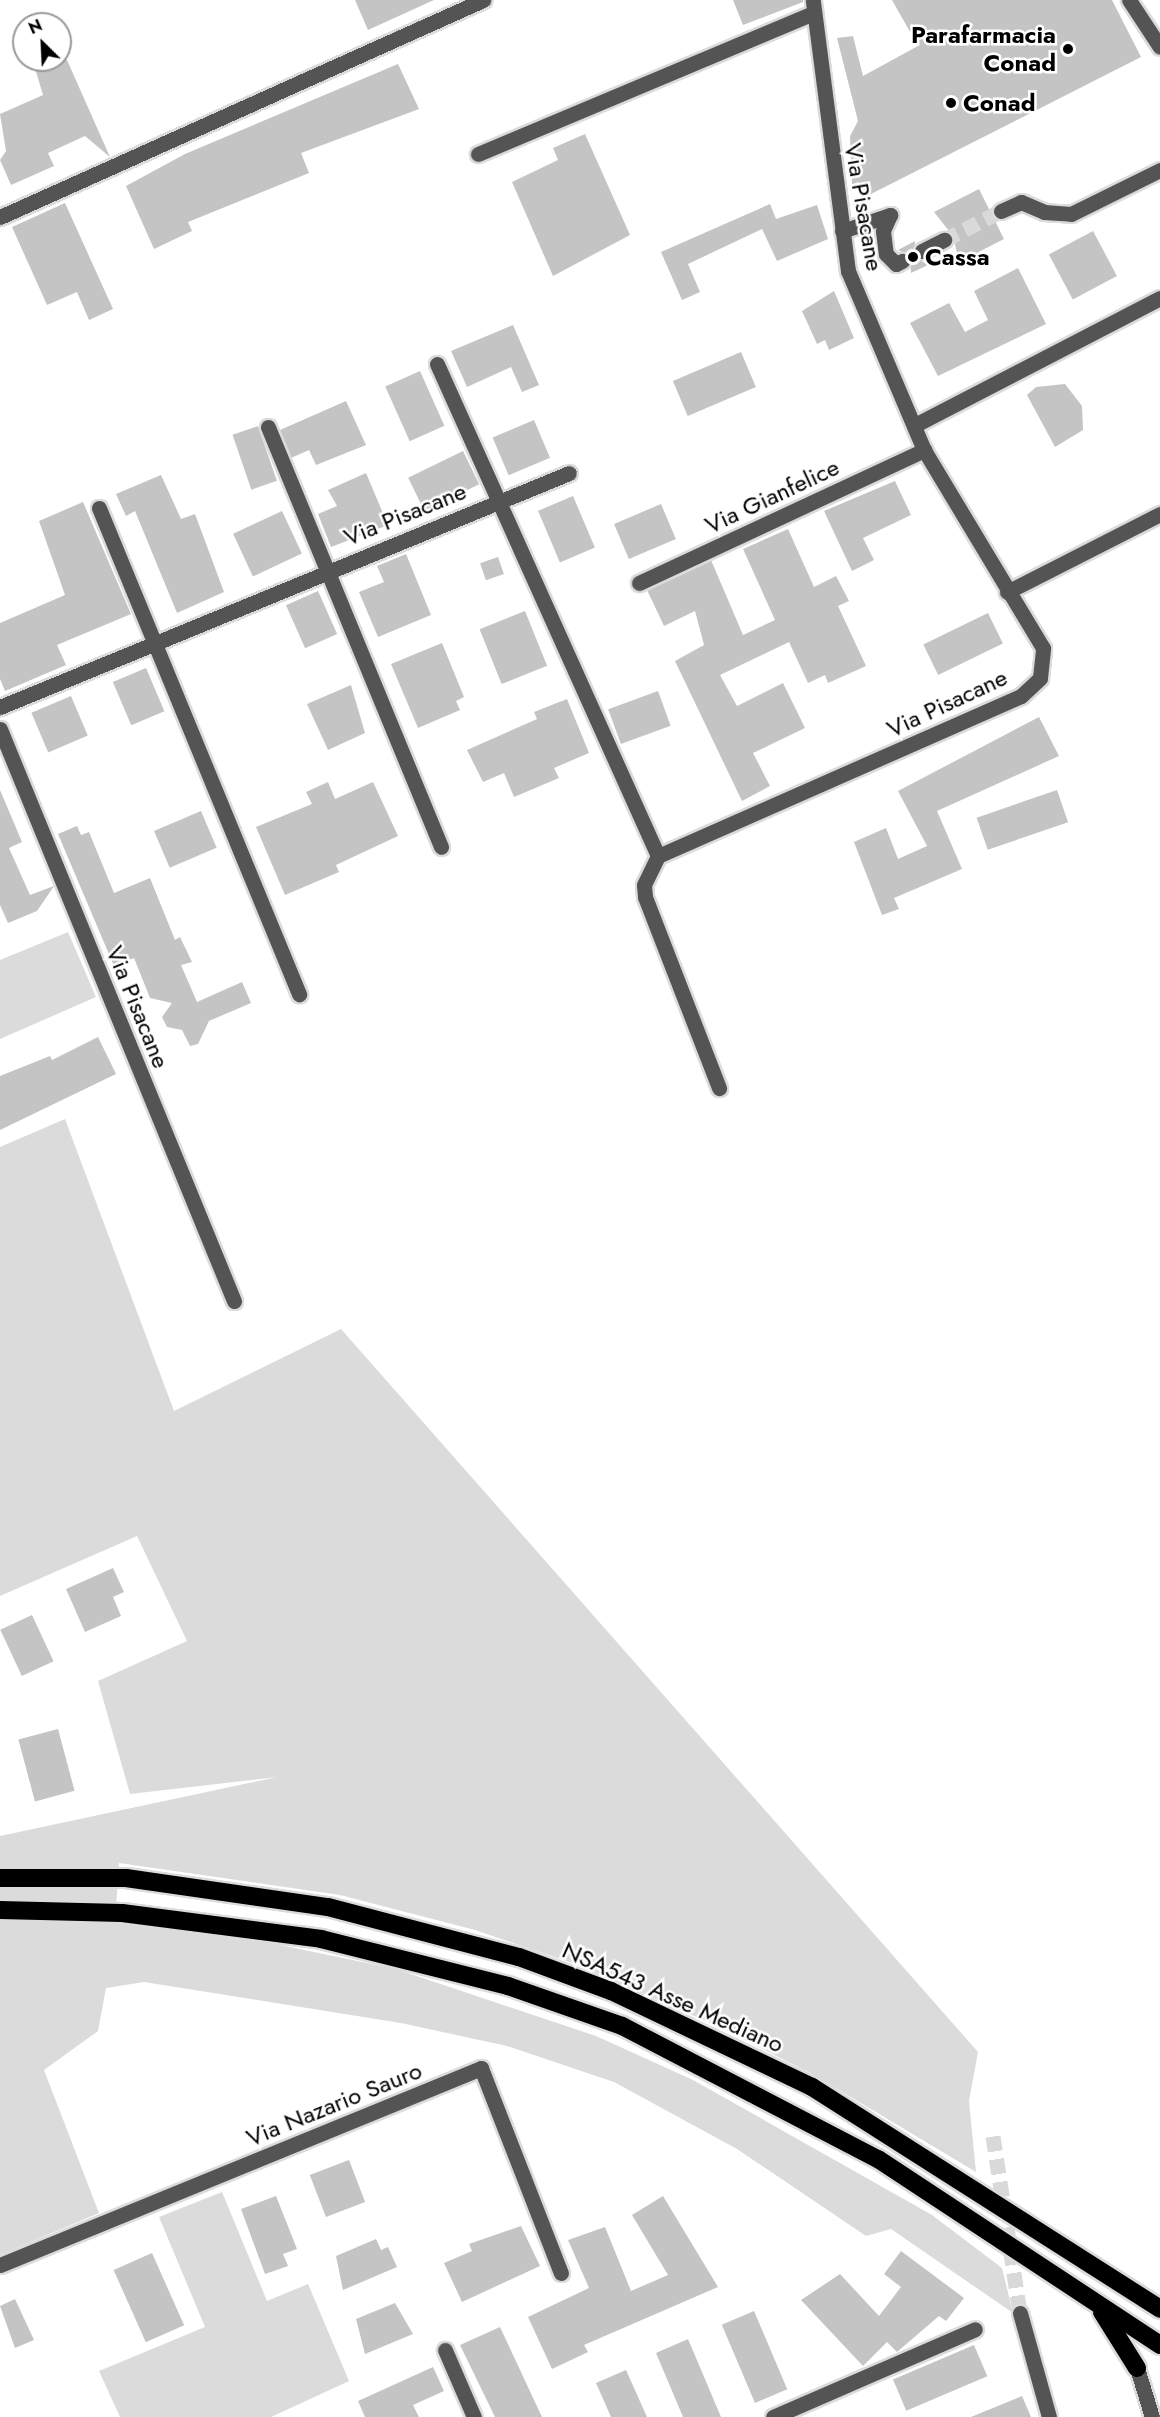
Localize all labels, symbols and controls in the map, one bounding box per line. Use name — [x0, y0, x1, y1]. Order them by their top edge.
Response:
north arrow — [12, 12, 72, 72]
text: N — [25, 14, 46, 40]
place label: Parafarmacia Conad — [911, 21, 1056, 77]
marker: Parafarmacia Conad — [1061, 42, 1075, 56]
place label: Conad — [963, 89, 1036, 117]
marker: Conad — [944, 96, 958, 110]
street label: Via Pisacane — [839, 141, 889, 273]
place label: Cassa — [925, 243, 990, 271]
marker: Cassa — [906, 250, 920, 264]
street label: Via Gianfelice — [700, 452, 844, 540]
street label: Via Pisacane — [340, 476, 470, 552]
street label: Via Pisacane — [882, 663, 1012, 743]
street label: Via Pisacane — [100, 942, 176, 1072]
street label: NSA543 Asse Mediano — [558, 1935, 788, 2059]
street label: Via Nazario Sauro — [242, 2056, 426, 2152]

